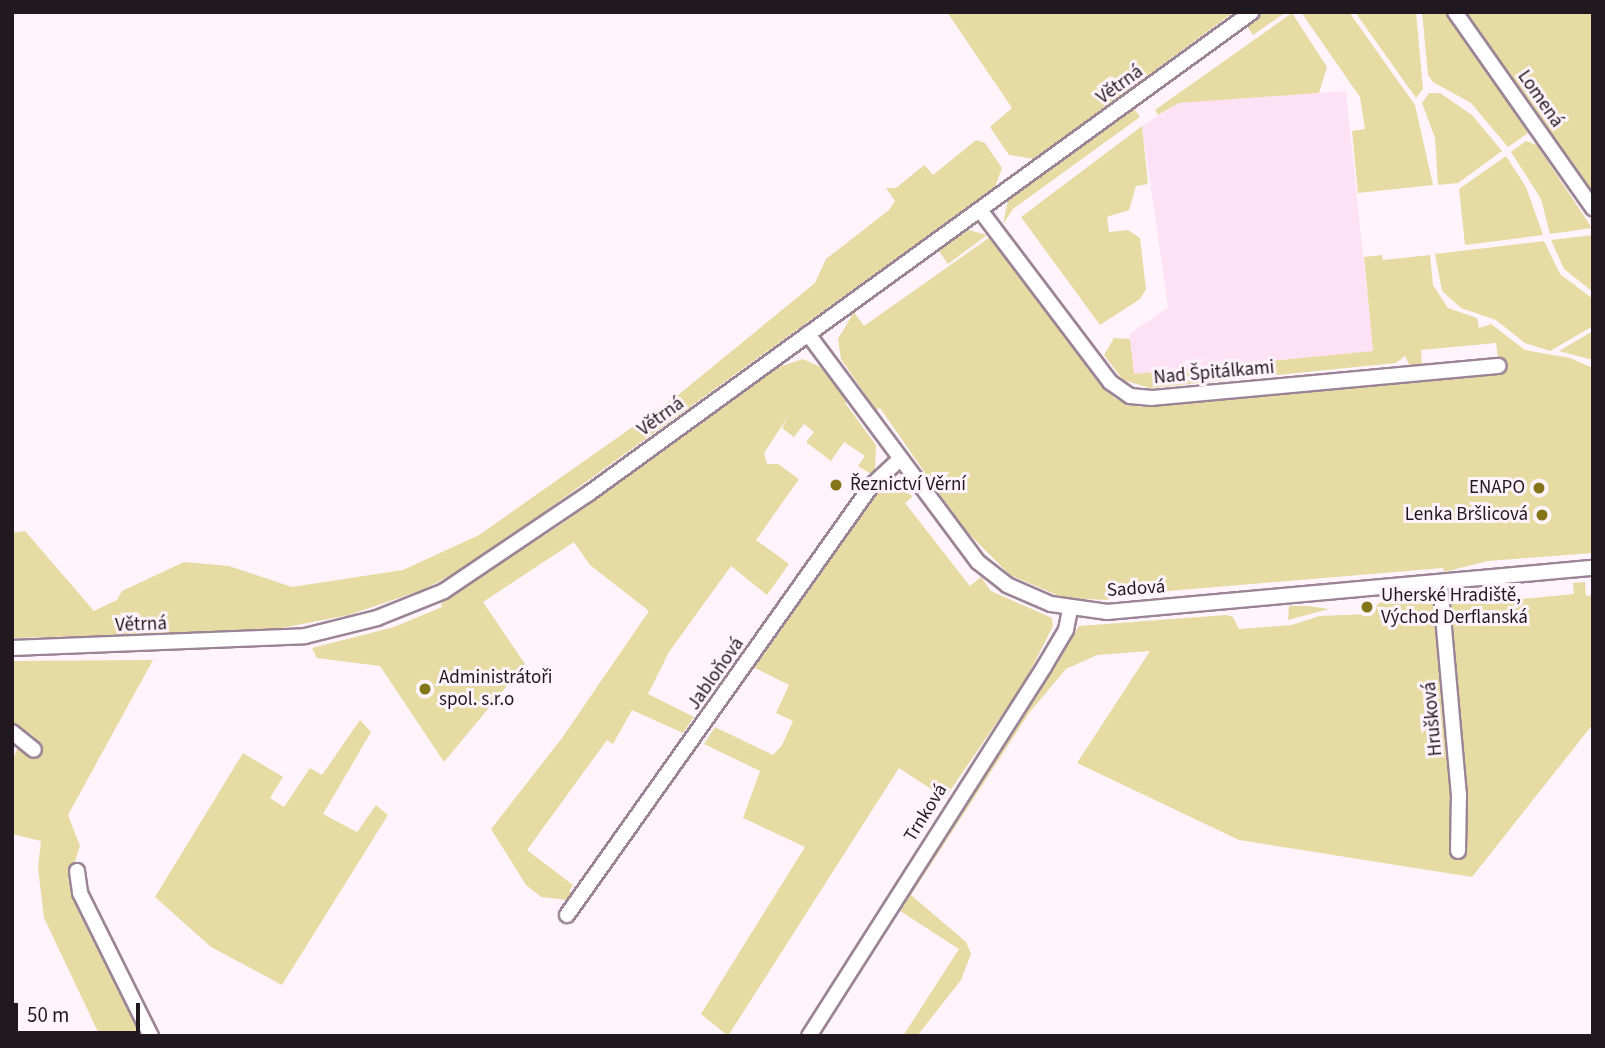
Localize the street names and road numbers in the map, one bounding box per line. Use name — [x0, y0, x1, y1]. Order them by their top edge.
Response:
street label: Větrná — [1092, 61, 1148, 109]
street label: Lomená — [1512, 66, 1568, 132]
street label: Nad Špitálkami — [1153, 356, 1275, 390]
street label: Větrná — [633, 393, 689, 441]
street label: Sadová — [1106, 576, 1166, 602]
street label: Větrná — [115, 613, 167, 637]
street label: Jabloňová — [683, 633, 749, 715]
street label: Hrušková — [1418, 681, 1448, 757]
street label: Trnková — [899, 780, 953, 846]

